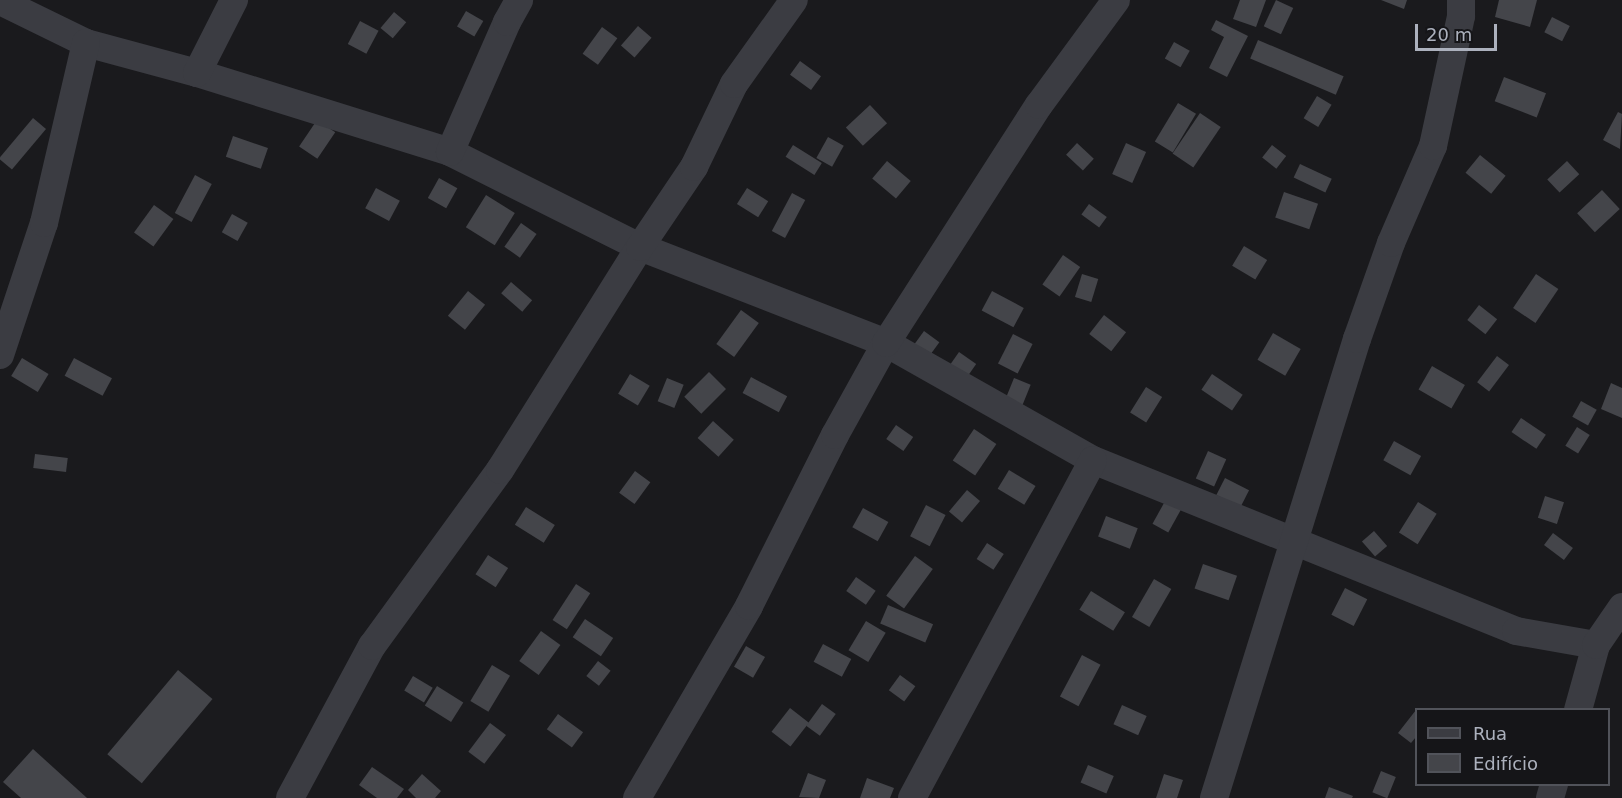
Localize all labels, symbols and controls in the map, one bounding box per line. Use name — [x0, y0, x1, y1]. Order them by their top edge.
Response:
scale bar — [1418, 12, 1500, 50]
text: 20 m — [1426, 24, 1472, 45]
legend — [1415, 708, 1610, 786]
text: Rua — [1473, 723, 1507, 744]
text: Edifício — [1473, 753, 1538, 774]

